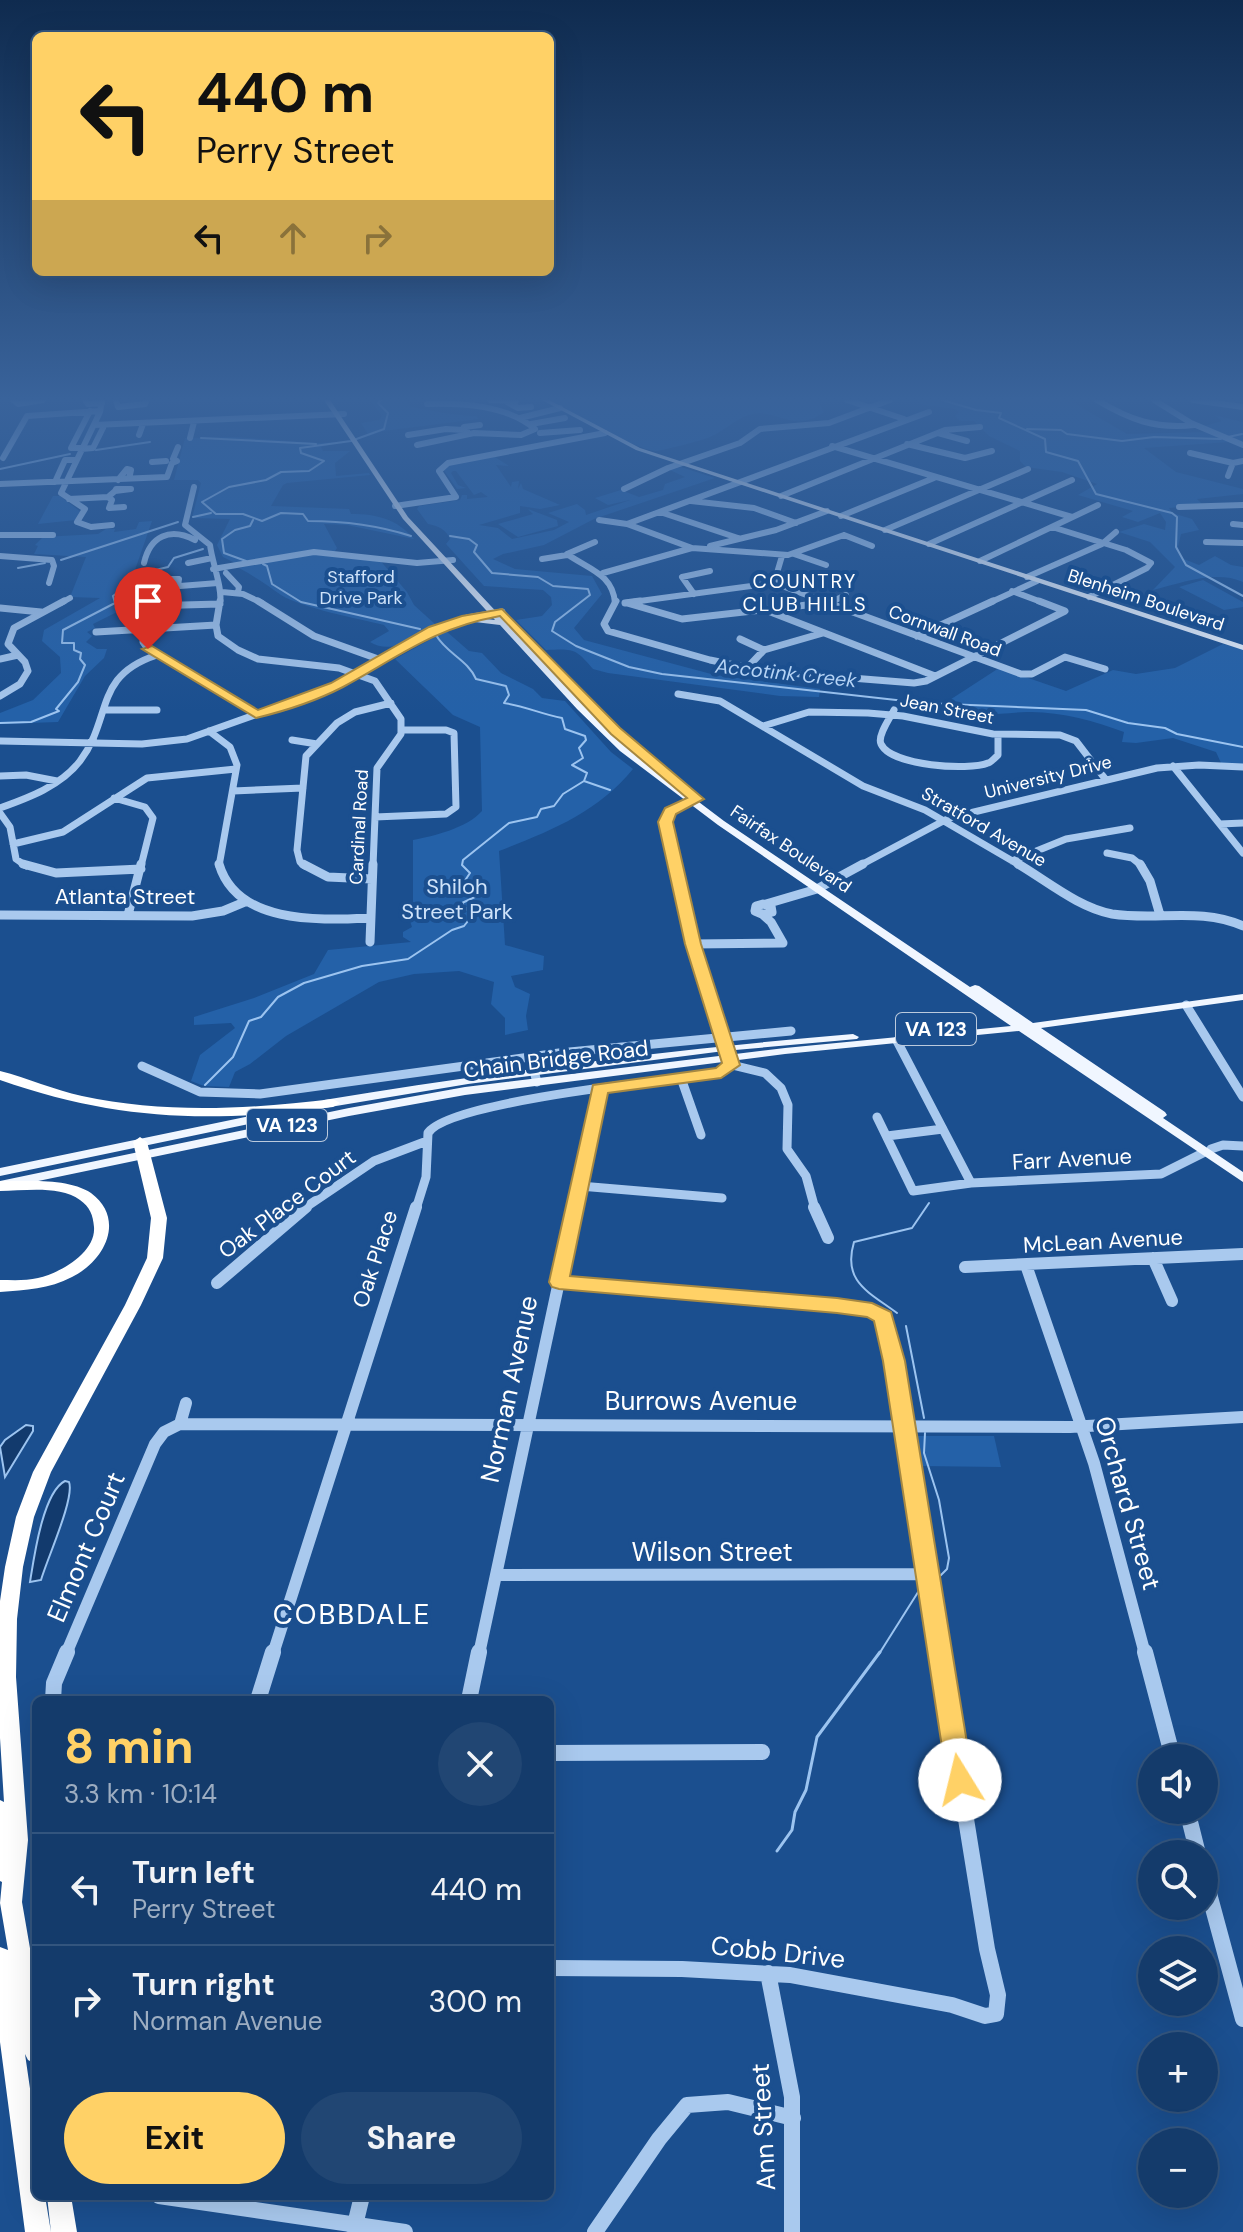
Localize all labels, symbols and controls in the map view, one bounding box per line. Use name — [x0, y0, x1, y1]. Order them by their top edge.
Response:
text: 440 m — [196, 56, 374, 129]
icon: left — [64, 64, 168, 168]
text: Perry Street — [196, 127, 395, 174]
icon: left — [187, 216, 231, 260]
icon: ahead — [271, 216, 315, 260]
icon: right — [355, 216, 399, 260]
street label: Blenheim Boulevard — [1065, 563, 1227, 637]
park label: Stafford Drive Park — [320, 565, 402, 610]
pin — [114, 567, 182, 649]
district label: COUNTRY CLUB HILLS — [742, 568, 868, 617]
icon: arrive — [126, 579, 170, 623]
street label: Cornwall Road — [885, 599, 1005, 663]
water label: Accotink Creek — [713, 653, 859, 693]
street label: Jean Street — [898, 688, 996, 730]
street label: University Drive — [982, 750, 1114, 804]
street label: Cardinal Road — [344, 769, 374, 885]
street label: Stratford Avenue — [917, 781, 1051, 873]
street label: Fairfax Boulevard — [726, 800, 856, 898]
park label: Shiloh Street Park — [401, 872, 513, 926]
street label: Atlanta Street — [55, 882, 195, 911]
road number: VA 123 — [896, 1013, 976, 1045]
street label: Chain Bridge Road — [462, 1033, 650, 1085]
road number: VA 123 — [247, 1109, 327, 1141]
street label: Farr Avenue — [1011, 1141, 1133, 1177]
street label: Oak Place Court — [213, 1143, 361, 1265]
street label: Oak Place — [346, 1207, 404, 1311]
street label: McLean Avenue — [1022, 1222, 1184, 1260]
street label: Norman Avenue — [473, 1292, 545, 1486]
street label: Burrows Avenue — [605, 1384, 797, 1418]
street label: Orchard Street — [1087, 1412, 1169, 1594]
street label: Elmont Court — [39, 1467, 133, 1627]
street label: Wilson Street — [631, 1535, 793, 1569]
district label: COBBDALE — [273, 1596, 431, 1633]
text: 8 min — [64, 1715, 194, 1778]
button: close — [438, 1722, 522, 1806]
position arrow — [918, 1738, 1002, 1822]
map controls — [1138, 1744, 1218, 2208]
button: sound — [1138, 1744, 1218, 1824]
text: 3.3 km · 10:14 — [64, 1777, 217, 1811]
button: search — [1138, 1840, 1218, 1920]
text: Turn left — [132, 1853, 255, 1892]
icon: left — [64, 1867, 108, 1911]
text: 440 m — [430, 1870, 522, 1909]
text: Perry Street — [132, 1892, 275, 1926]
street label: Cobb Drive — [709, 1928, 847, 1976]
button: layers — [1138, 1936, 1218, 2016]
text: Turn right — [132, 1965, 275, 2004]
icon: right — [64, 1979, 108, 2023]
text: 300 m — [429, 1982, 522, 2021]
text: Norman Avenue — [132, 2004, 323, 2038]
button: + — [1138, 2032, 1218, 2112]
street label: Ann Street — [743, 2062, 783, 2192]
button: Exit — [64, 2092, 285, 2184]
button: Share — [301, 2092, 522, 2184]
button: − — [1138, 2128, 1218, 2208]

